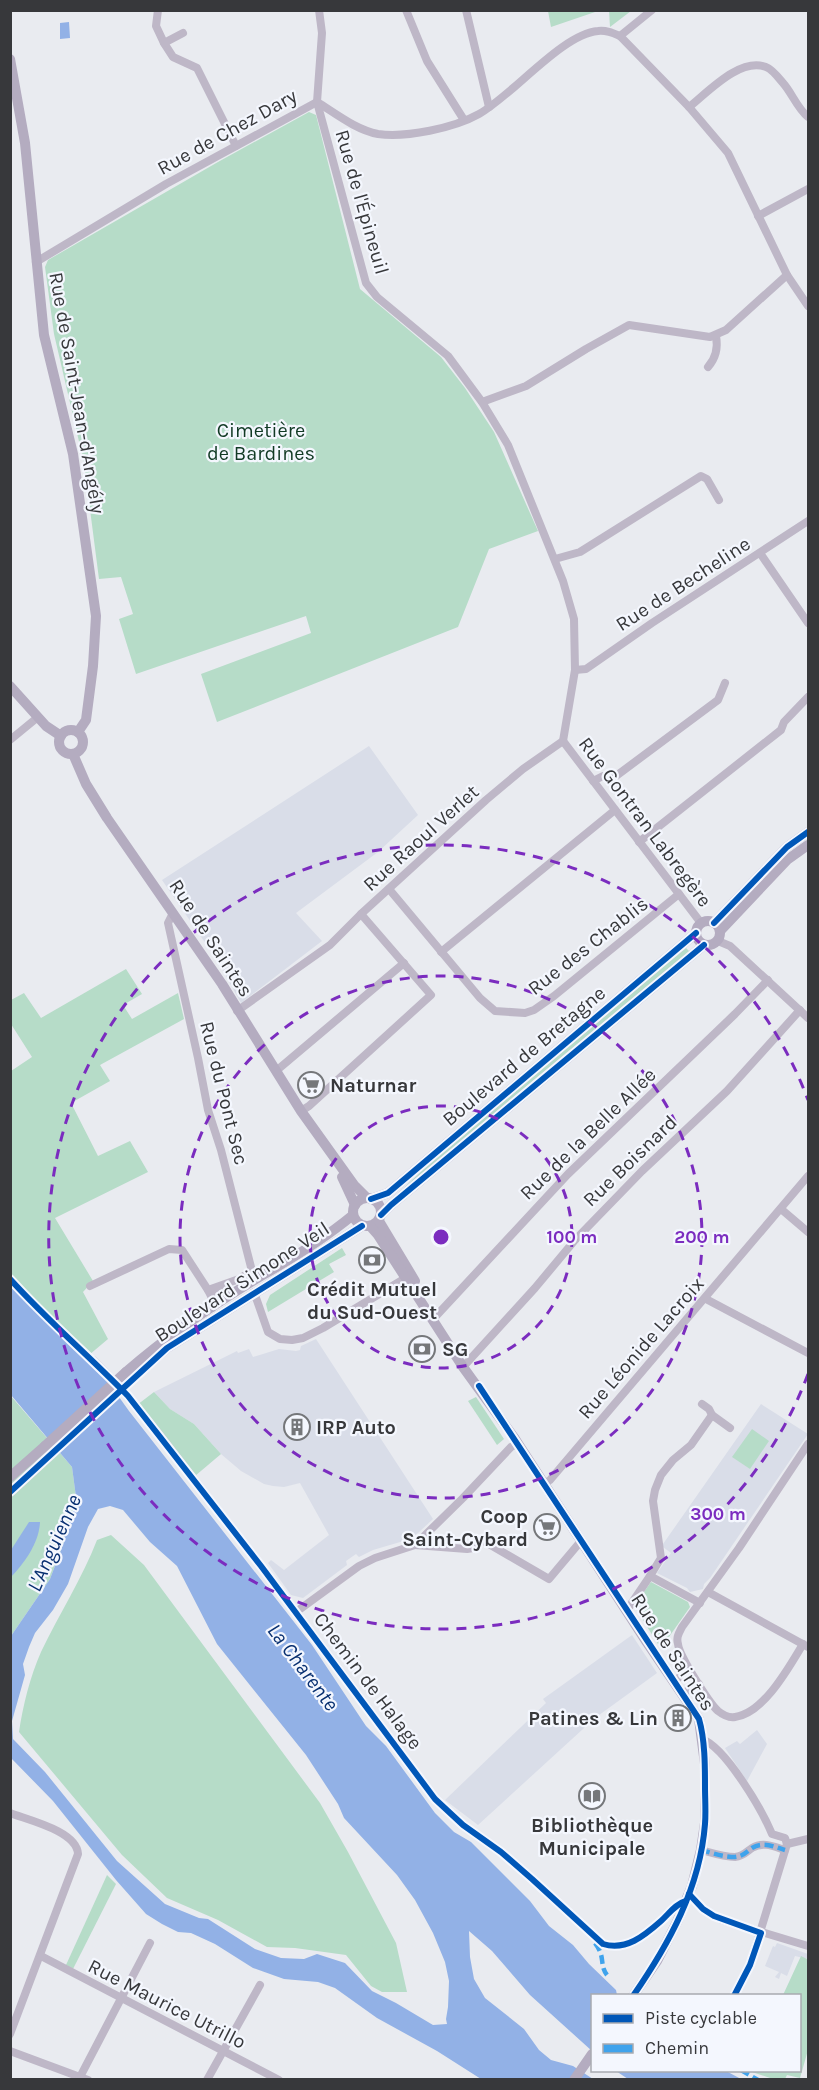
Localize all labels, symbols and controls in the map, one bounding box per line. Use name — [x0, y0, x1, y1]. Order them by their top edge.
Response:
street label: Rue de Chez Dary — [153, 84, 301, 180]
street label: Rue de l'Épineuil — [330, 127, 395, 277]
street label: Rue de Saint-Jean-d'Angély — [44, 270, 110, 516]
park label: Cimetière de Bardines — [207, 419, 315, 465]
street label: Rue de Becheline — [612, 532, 754, 636]
street label: Rue Gontran Labregère — [574, 733, 716, 911]
street label: Rue Raoul Verlet — [358, 780, 484, 896]
street label: Rue de Saintes — [164, 875, 258, 1001]
street label: Rue des Chablis — [523, 892, 653, 1000]
street label: Boulevard de Bretagne — [438, 981, 610, 1131]
street label: Rue du Pont Sec — [195, 1019, 253, 1167]
street label: Rue de la Belle Allée — [515, 1063, 661, 1205]
supermarket icon: Naturnar — [296, 1070, 326, 1100]
place label: Naturnar — [330, 1074, 416, 1097]
street label: Rue Boisnard — [578, 1111, 682, 1211]
street label: Boulevard Simone Veil — [150, 1217, 334, 1347]
text: 100 m — [547, 1226, 597, 1248]
text: 200 m — [674, 1226, 730, 1248]
centre of rings — [431, 1227, 451, 1247]
bank icon: Crédit Mutuel du Sud-Ouest — [357, 1245, 387, 1275]
street label: Rue Léonide Lacroix — [573, 1273, 709, 1423]
place label: Crédit Mutuel du Sud-Ouest — [307, 1278, 437, 1324]
bank icon: SG — [407, 1334, 437, 1364]
place label: SG — [442, 1338, 468, 1361]
building icon: IRP Auto — [282, 1412, 312, 1442]
place label: IRP Auto — [316, 1416, 396, 1439]
water label: L'Anguienne — [22, 1491, 86, 1595]
text: 300 m — [690, 1503, 746, 1525]
place label: Coop Saint-Cybard — [402, 1505, 528, 1551]
supermarket icon: Coop Saint-Cybard — [532, 1512, 562, 1542]
street label: Rue de Saintes — [626, 1589, 720, 1715]
street label: Chemin de Halage — [309, 1608, 427, 1754]
water label: La Charente — [263, 1619, 344, 1715]
building icon: Patines & Lin — [663, 1703, 693, 1733]
place label: Patines & Lin — [528, 1707, 658, 1730]
library icon: Bibliothèque Municipale — [577, 1781, 607, 1811]
place label: Bibliothèque Municipale — [531, 1814, 653, 1860]
street label: Rue Maurice Utrillo — [84, 1954, 250, 2054]
legend — [591, 1994, 801, 2072]
text: Piste cyclable — [645, 2007, 757, 2029]
text: Chemin — [645, 2037, 709, 2059]

